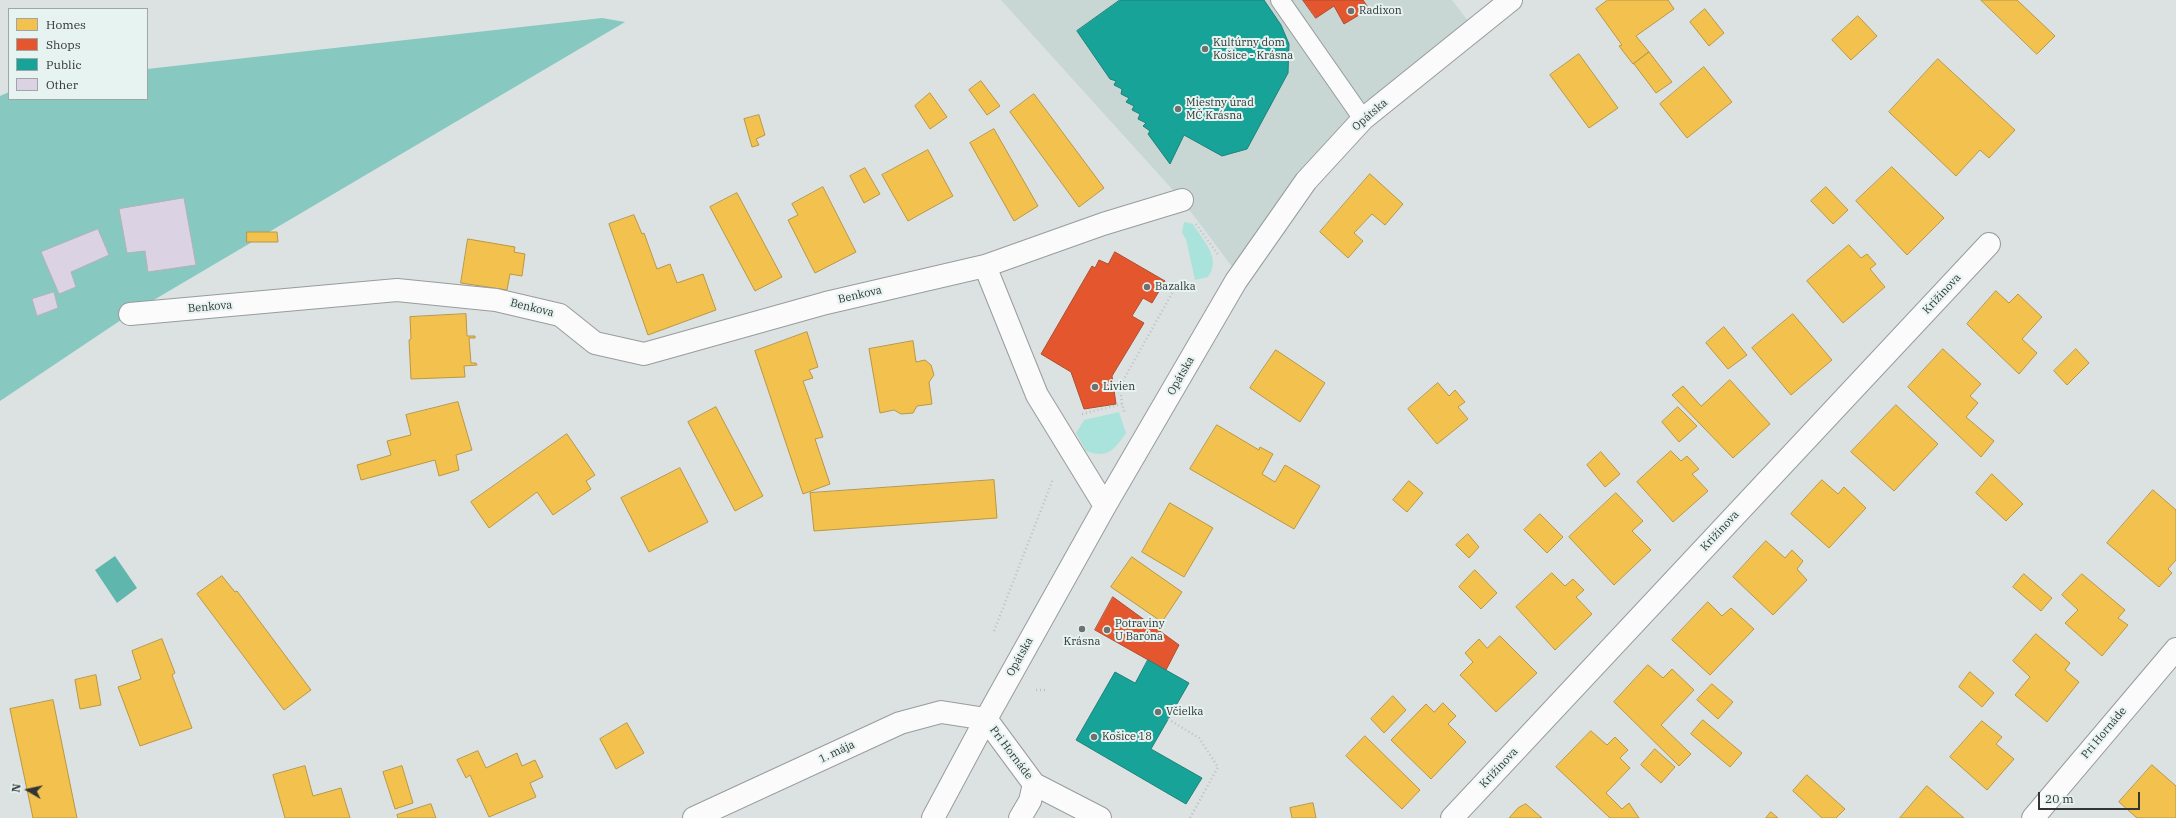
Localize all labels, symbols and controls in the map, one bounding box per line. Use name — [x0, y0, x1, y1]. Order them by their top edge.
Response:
place label: Radixon — [1359, 4, 1402, 18]
marker: Radixon — [1346, 6, 1356, 16]
legend — [8, 8, 148, 100]
text: Homes — [46, 17, 86, 32]
place label: Kultúrny dom Košice - Krásna — [1213, 36, 1293, 62]
text: Shops — [46, 37, 81, 52]
marker: Kultúrny dom Košice - Krásna — [1200, 44, 1210, 54]
text: Public — [46, 57, 82, 72]
text: Other — [46, 77, 78, 92]
place label: Miestny úrad MČ Krásna — [1186, 96, 1254, 122]
street label: Opátska — [1350, 96, 1390, 134]
marker: Miestny úrad MČ Krásna — [1173, 104, 1183, 114]
street label: Križinova — [1920, 271, 1964, 317]
place label: Bazalka — [1155, 280, 1196, 294]
marker: Bazalka — [1142, 282, 1152, 292]
street label: Benkova — [837, 284, 883, 306]
street label: Benkova — [509, 296, 555, 320]
street label: Benkova — [187, 298, 233, 316]
street label: Opátska — [1165, 354, 1197, 398]
place label: Livien — [1103, 380, 1135, 394]
marker: Livien — [1090, 382, 1100, 392]
street label: Križinova — [1698, 508, 1742, 554]
place label: Potraviny U Baróna — [1115, 617, 1165, 643]
marker: Krásna — [1077, 624, 1087, 634]
marker: Potraviny U Baróna — [1102, 625, 1112, 635]
street label: Opátska — [1004, 635, 1036, 679]
place label: Krásna — [1064, 635, 1100, 649]
place label: Včielka — [1166, 705, 1203, 719]
street label: Pri Hornáde — [2079, 705, 2129, 761]
marker: Včielka — [1153, 707, 1163, 717]
street label: Pri Hornáde — [987, 724, 1035, 782]
place label: Košice 18 — [1102, 730, 1152, 744]
marker: Košice 18 — [1089, 732, 1099, 742]
street label: 1. mája — [817, 738, 857, 766]
street label: Križinova — [1477, 745, 1521, 791]
north arrow — [8, 770, 48, 810]
text: N — [9, 783, 24, 794]
scale bar — [2040, 784, 2142, 810]
text: 20 m — [2045, 791, 2074, 806]

